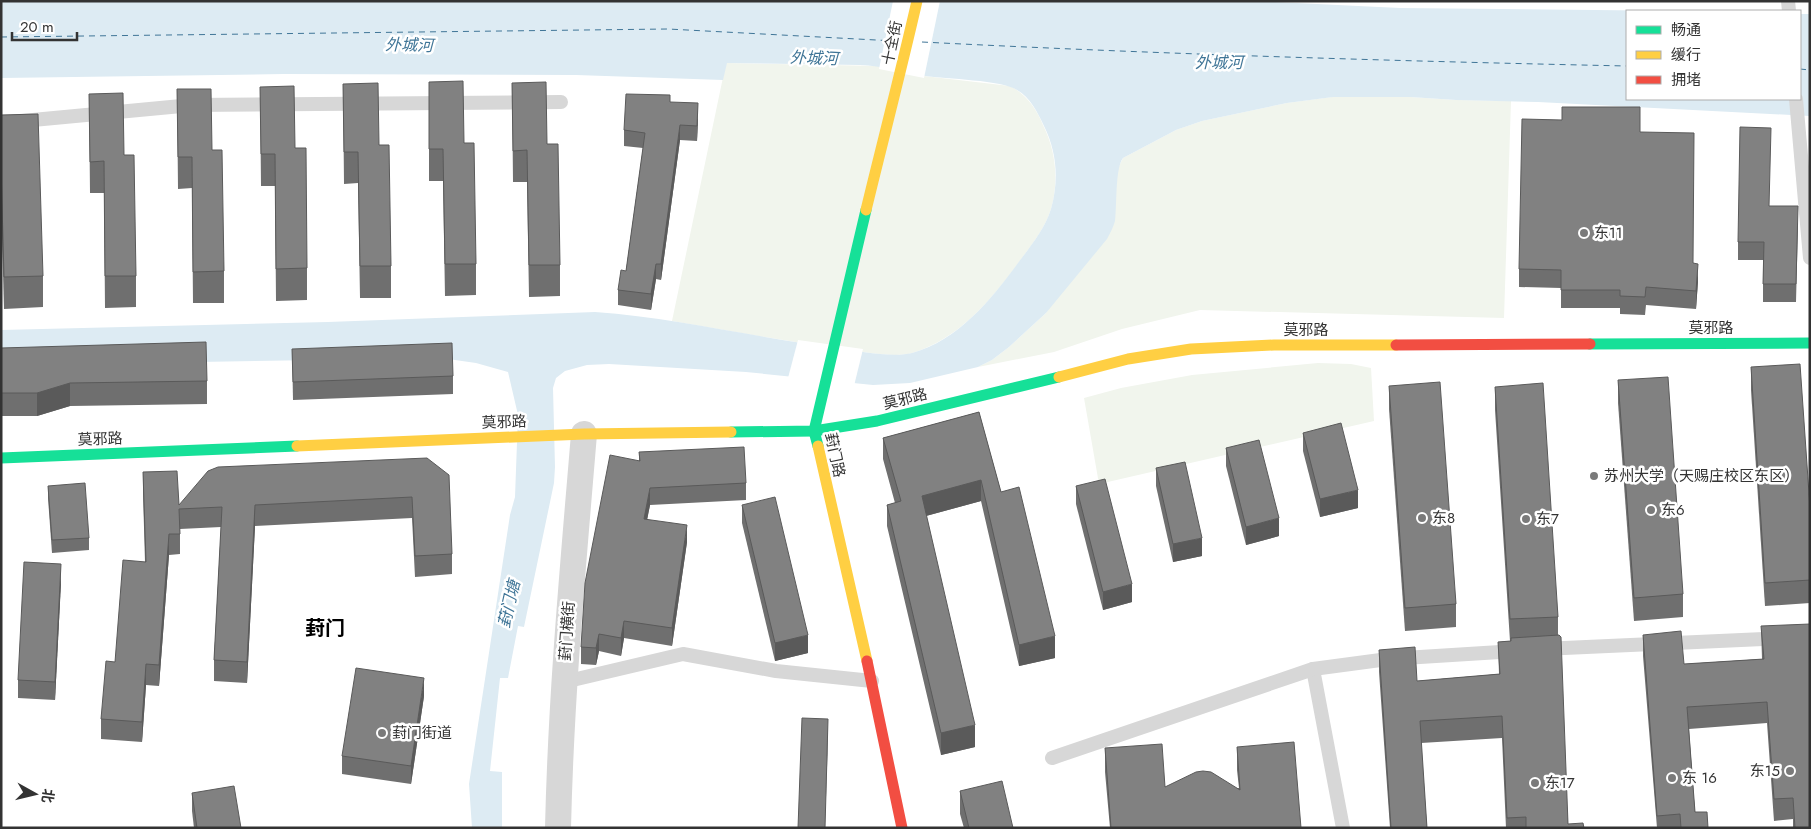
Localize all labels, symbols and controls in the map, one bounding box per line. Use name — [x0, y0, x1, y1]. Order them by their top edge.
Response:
scale bar — [12, 10, 78, 42]
legend — [1626, 10, 1801, 100]
text: 20 m — [20, 16, 54, 38]
street label: 十全街 — [877, 19, 907, 67]
text: 畅通 — [1671, 19, 1701, 41]
water label: 外城河 — [385, 33, 436, 57]
text: 缓行 — [1671, 44, 1701, 66]
water label: 外城河 — [790, 46, 841, 70]
water label: 外城河 — [1195, 51, 1246, 74]
text: 拥堵 — [1671, 69, 1701, 91]
place label: 东11 — [1594, 222, 1623, 244]
marker: 东11 — [1578, 227, 1590, 239]
street label: 莫邪路 — [1688, 317, 1734, 339]
street label: 莫邪路 — [1283, 319, 1329, 341]
street label: 莫邪路 — [880, 383, 930, 415]
street label: 莫邪路 — [481, 410, 527, 434]
street label: 莫邪路 — [77, 427, 123, 451]
street label: 葑门路 — [820, 431, 850, 479]
place label: 苏州大学（天赐庄校区东区） — [1604, 465, 1799, 487]
marker: 苏州大学（天赐庄校区东区） — [1588, 470, 1600, 482]
place label: 东6 — [1661, 499, 1685, 521]
marker: 东6 — [1645, 504, 1657, 516]
place label: 东8 — [1432, 507, 1455, 529]
place label: 东7 — [1536, 508, 1559, 530]
marker: 东8 — [1416, 512, 1428, 524]
marker: 东7 — [1520, 513, 1532, 525]
water label: 葑门塘 — [492, 575, 526, 630]
street label: 葑门横街 — [554, 600, 580, 662]
district label: 葑门 — [305, 614, 345, 643]
place label: 葑门街道 — [392, 722, 452, 744]
marker: 葑门街道 — [376, 727, 388, 739]
place label: 东15 — [1750, 760, 1780, 782]
marker: 东15 — [1784, 765, 1796, 777]
place label: 东 16 — [1682, 767, 1717, 789]
north arrow — [10, 769, 60, 819]
place label: 东17 — [1545, 772, 1575, 794]
marker: 东 16 — [1666, 772, 1678, 784]
marker: 东17 — [1529, 777, 1541, 789]
text: 北 — [37, 787, 59, 804]

